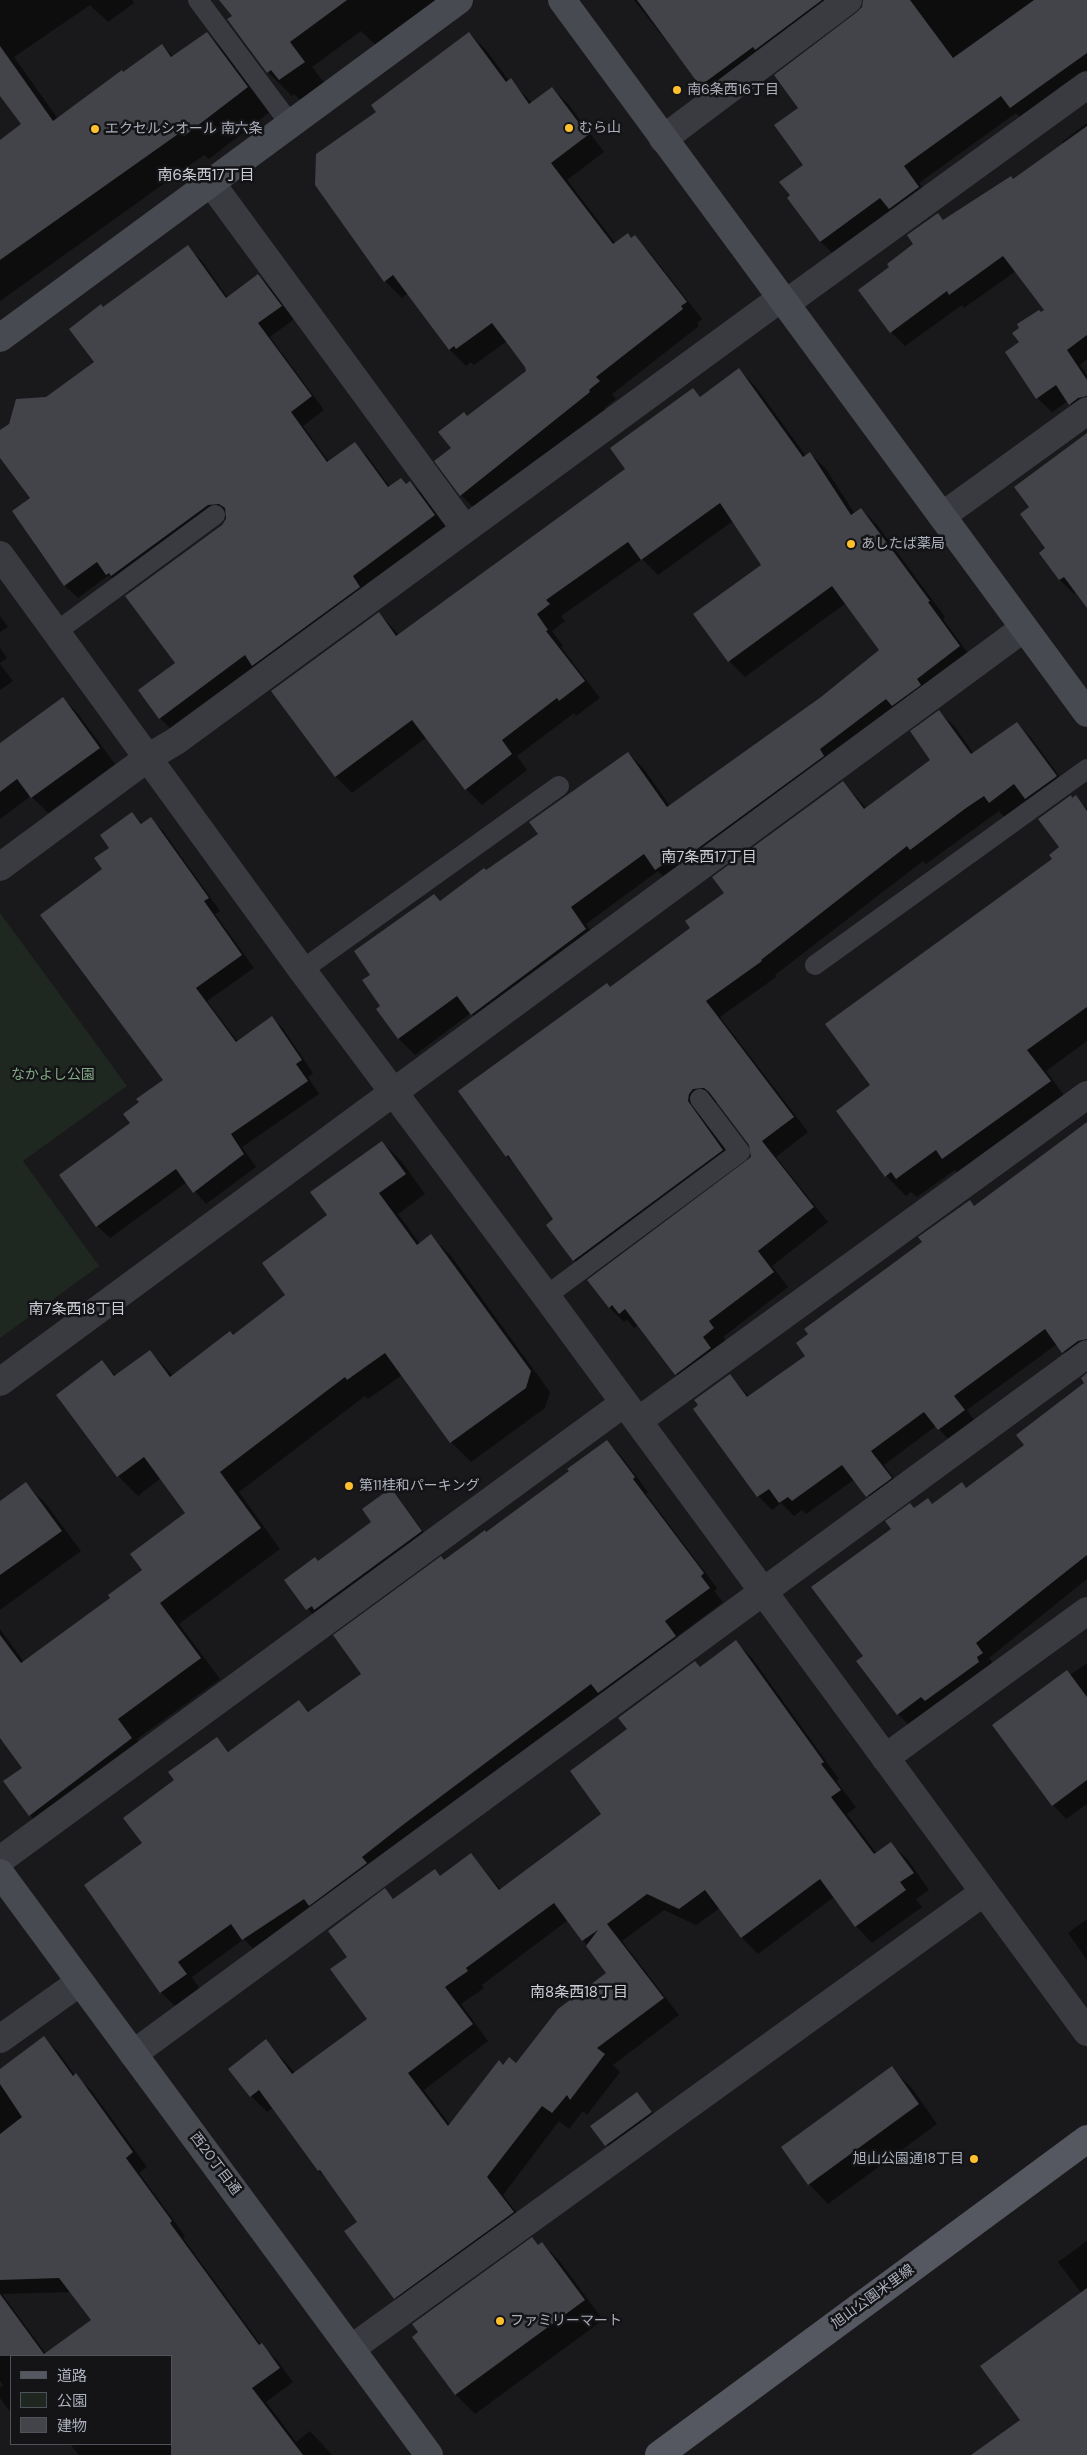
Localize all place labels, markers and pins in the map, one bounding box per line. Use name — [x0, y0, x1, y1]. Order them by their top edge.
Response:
place label: 南6条西16丁目 — [687, 82, 779, 98]
marker: 南6条西16丁目 — [671, 84, 683, 96]
place label: むら山 — [579, 120, 621, 136]
place label: エクセルシオール 南六条 — [105, 121, 263, 137]
marker: むら山 — [563, 122, 575, 134]
marker: エクセルシオール 南六条 — [89, 123, 101, 135]
place label: あしたば薬局 — [861, 536, 945, 552]
marker: あしたば薬局 — [845, 538, 857, 550]
place label: 第11桂和パーキング — [359, 1478, 480, 1494]
marker: 第11桂和パーキング — [343, 1480, 355, 1492]
place label: 旭山公園通18丁目 — [853, 2151, 964, 2167]
marker: 旭山公園通18丁目 — [968, 2153, 980, 2165]
place label: ファミリーマート — [510, 2313, 622, 2329]
marker: ファミリーマート — [494, 2315, 506, 2327]

